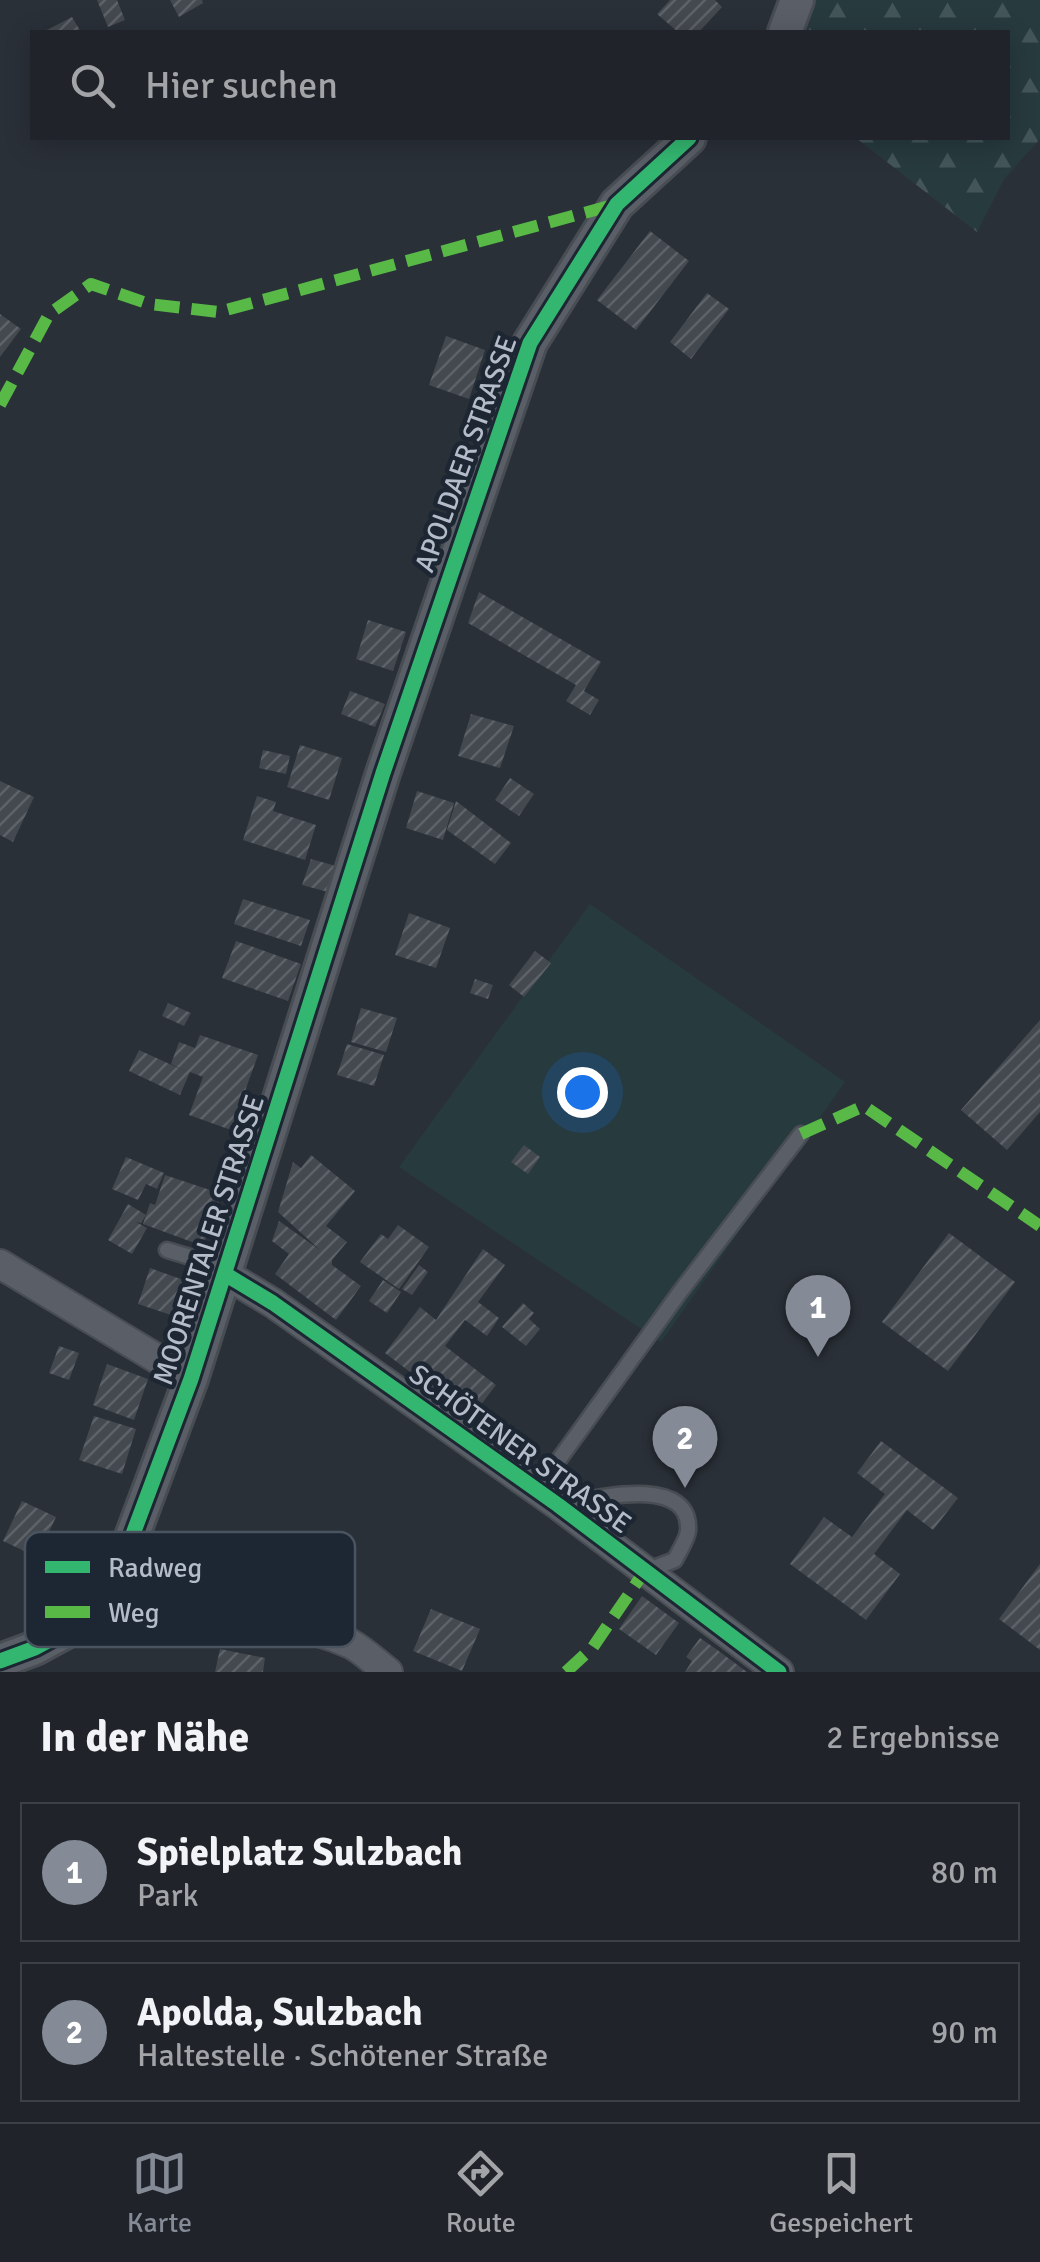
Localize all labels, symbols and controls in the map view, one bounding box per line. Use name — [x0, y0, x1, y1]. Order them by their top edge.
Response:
search box — [30, 30, 1010, 140]
icon: search — [65, 58, 120, 113]
text: Hier suchen — [145, 62, 338, 109]
street label: APOLDAER STRASSE — [407, 331, 525, 577]
your location — [557, 1067, 608, 1118]
street label: MOORENTALER STRASSE — [146, 1091, 272, 1389]
pin: 1 — [786, 1274, 850, 1357]
street label: SCHÖTENER STRASSE — [402, 1357, 638, 1541]
pin: 2 — [652, 1406, 718, 1488]
legend — [25, 1532, 355, 1647]
text: Radweg — [108, 1551, 202, 1585]
text: Weg — [108, 1596, 160, 1630]
text: In der Nähe — [40, 1712, 249, 1763]
text: 2 Ergebnisse — [826, 1718, 1000, 1757]
text: Spielplatz Sulzbach — [137, 1829, 462, 1876]
text: 1 — [66, 1853, 83, 1892]
text: 80 m — [931, 1853, 998, 1892]
text: Park — [137, 1876, 199, 1915]
text: Apolda, Sulzbach — [137, 1989, 423, 2036]
text: 2 — [66, 2013, 83, 2052]
text: 90 m — [931, 2013, 998, 2052]
text: Haltestelle · Schötener Straße — [137, 2036, 548, 2075]
tab: Karte — [127, 2146, 192, 2240]
tab: Route — [446, 2146, 516, 2240]
tab: Gespeichert — [769, 2146, 913, 2240]

